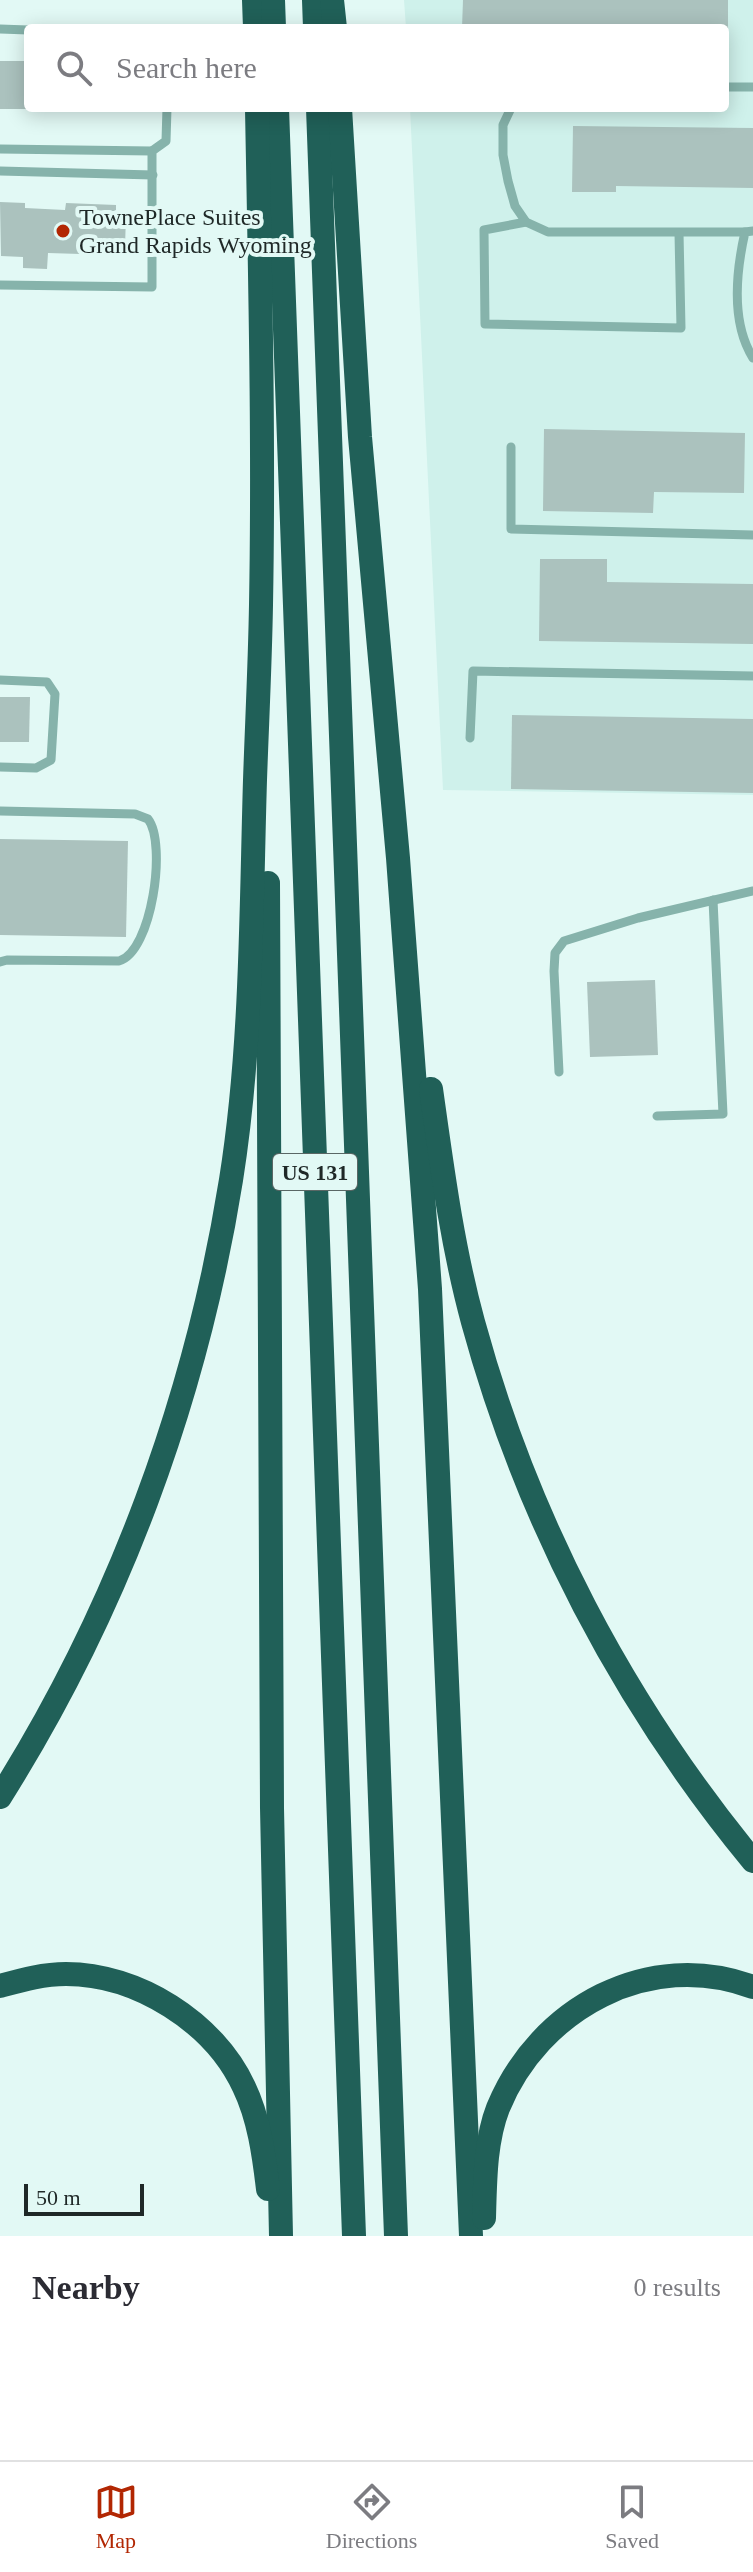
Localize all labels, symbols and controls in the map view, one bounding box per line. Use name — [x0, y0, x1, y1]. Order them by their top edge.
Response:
search box — [24, 24, 729, 112]
icon: search — [52, 46, 96, 90]
text: Search here — [116, 51, 257, 84]
place label: TownePlace Suites Grand Rapids Wyoming — [79, 204, 312, 258]
marker: TownePlace Suites Grand Rapids Wyoming — [54, 222, 72, 240]
road number: US 131 — [273, 1154, 357, 1190]
scale bar — [24, 2180, 144, 2216]
text: 50 m — [36, 2185, 81, 2210]
text: Nearby — [32, 2269, 140, 2306]
text: 0 results — [634, 2273, 721, 2302]
tab: Map — [94, 2480, 138, 2554]
tab: Directions — [326, 2480, 417, 2554]
tab: Saved — [605, 2480, 659, 2554]

